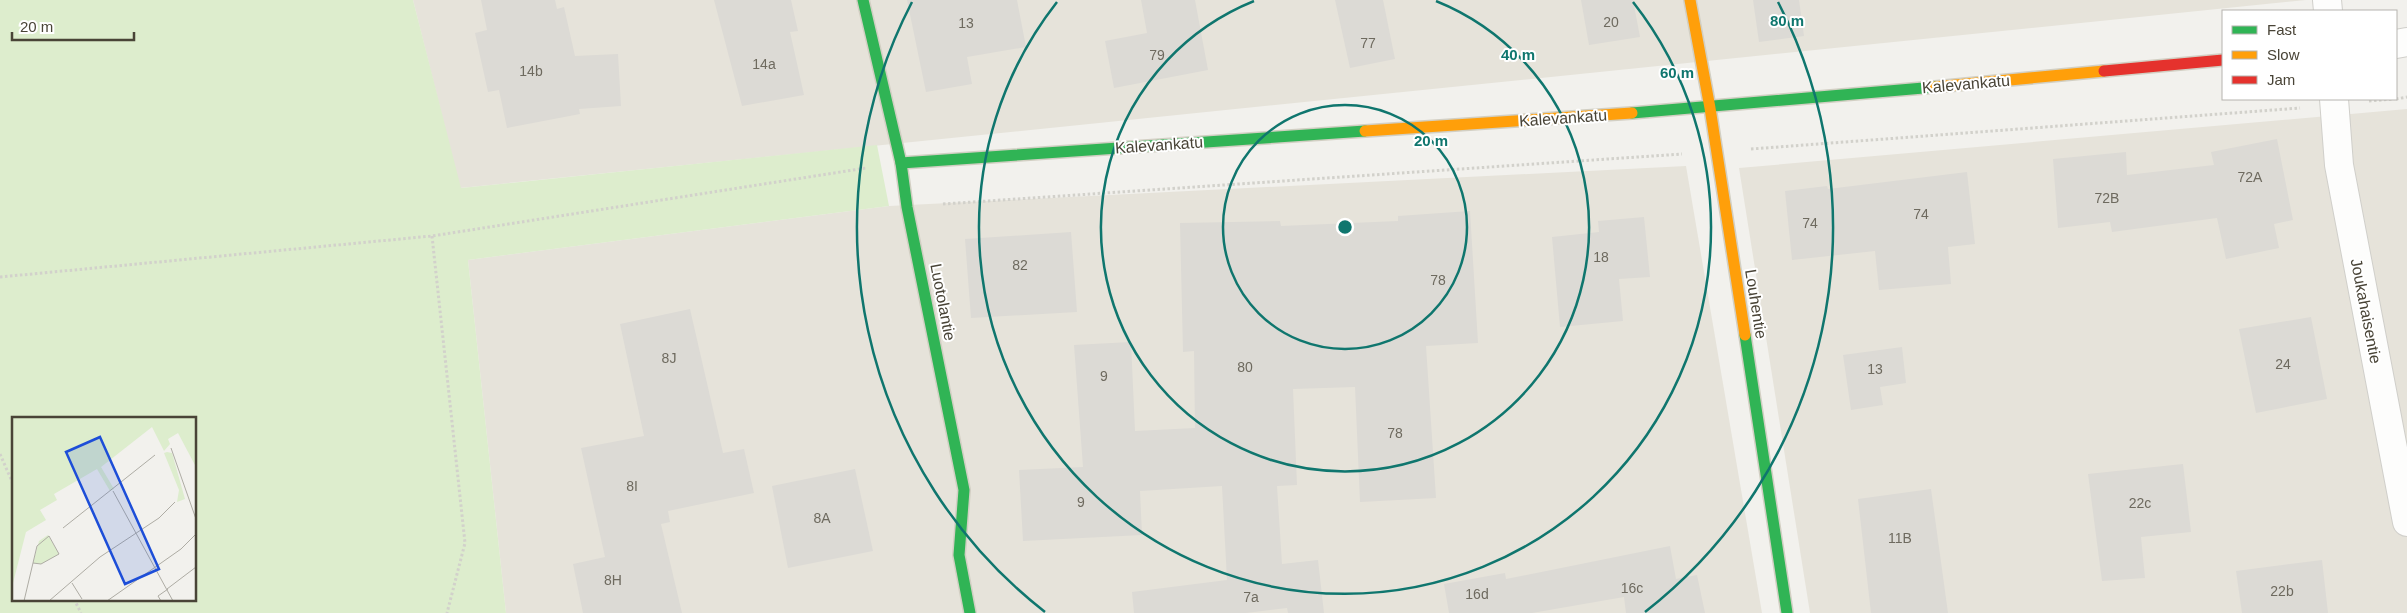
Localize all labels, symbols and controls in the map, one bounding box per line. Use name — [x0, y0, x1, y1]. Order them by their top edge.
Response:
scale bar — [12, 10, 135, 42]
legend — [2222, 10, 2397, 100]
text: 80 m — [1770, 12, 1804, 29]
house number: 20 — [1603, 14, 1619, 30]
house number: 13 — [958, 15, 974, 31]
text: 20 m — [20, 18, 53, 35]
text: Fast — [2267, 21, 2297, 38]
house number: 77 — [1360, 35, 1376, 51]
text: 40 m — [1501, 46, 1535, 63]
text: Slow — [2267, 46, 2300, 63]
house number: 79 — [1149, 47, 1165, 63]
house number: 14a — [752, 56, 776, 72]
house number: 14b — [519, 63, 543, 79]
text: 60 m — [1660, 64, 1694, 81]
text: Jam — [2267, 71, 2295, 88]
street label: Kalevankatu — [1921, 72, 2011, 96]
street label: Kalevankatu — [1518, 106, 1608, 130]
text: 20 m — [1414, 132, 1448, 149]
street label: Kalevankatu — [1114, 133, 1204, 157]
house number: 72A — [2238, 169, 2263, 185]
house number: 72B — [2095, 190, 2119, 206]
house number: 74 — [1913, 206, 1929, 222]
house number: 74 — [1802, 215, 1818, 231]
centre of rings — [1336, 218, 1354, 236]
house number: 18 — [1593, 249, 1609, 265]
house number: 82 — [1012, 257, 1028, 273]
street label: Joukahaisentie — [2347, 257, 2385, 365]
street label: Luotolantie — [927, 262, 959, 342]
street label: Louhentie — [1742, 268, 1770, 340]
house number: 78 — [1430, 272, 1446, 288]
house number: 8J — [662, 350, 676, 366]
house number: 24 — [2275, 356, 2291, 372]
house number: 80 — [1237, 359, 1253, 375]
house number: 13 — [1867, 361, 1883, 377]
house number: 9 — [1100, 368, 1108, 384]
inset map — [12, 417, 196, 600]
house number: 78 — [1387, 425, 1403, 441]
house number: 8I — [626, 478, 638, 494]
house number: 9 — [1077, 494, 1085, 510]
house number: 22c — [2129, 495, 2151, 511]
house number: 8A — [813, 510, 831, 526]
house number: 11B — [1888, 530, 1912, 546]
house number: 8H — [604, 572, 622, 588]
house number: 16c — [1621, 580, 1643, 596]
house number: 22b — [2270, 583, 2294, 599]
house number: 16d — [1465, 586, 1489, 602]
house number: 7a — [1243, 589, 1259, 605]

